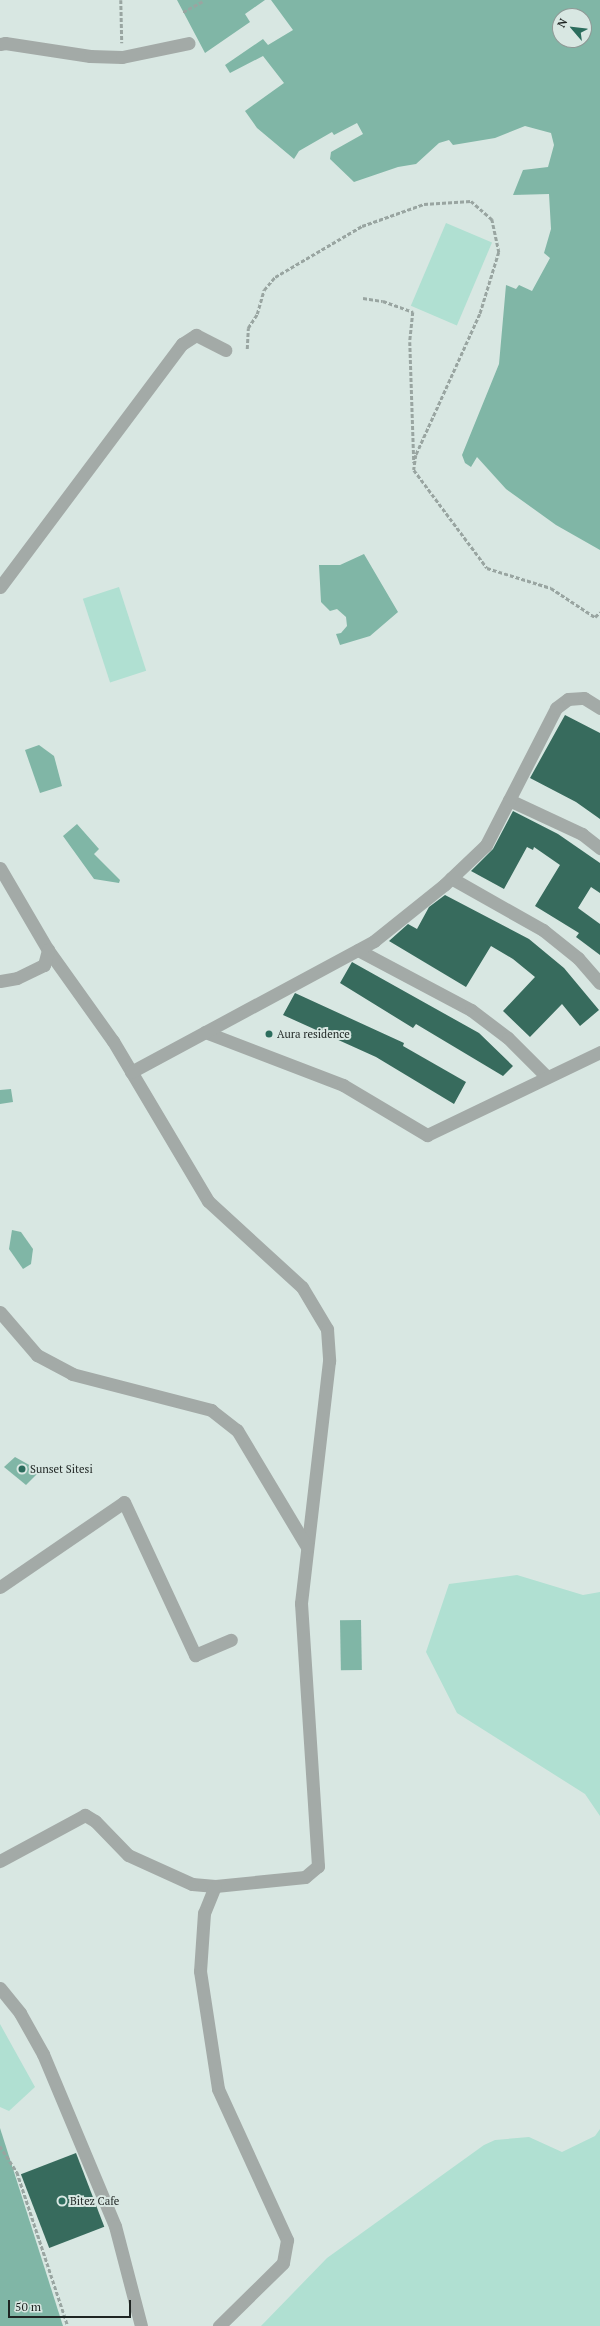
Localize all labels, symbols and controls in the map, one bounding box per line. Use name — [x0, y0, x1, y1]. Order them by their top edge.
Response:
north arrow — [552, 8, 592, 48]
text: N — [554, 16, 570, 30]
place label: Aura residence — [277, 1027, 350, 1041]
marker: Aura residence — [264, 1029, 274, 1039]
place label: Sunset Sitesi — [30, 1462, 93, 1476]
marker: Sunset Sitesi — [17, 1464, 27, 1474]
place label: Bitez Cafe — [70, 2194, 119, 2208]
marker: Bitez Cafe — [57, 2196, 67, 2206]
scale bar — [10, 2292, 133, 2318]
text: 50 m — [15, 2299, 41, 2314]

